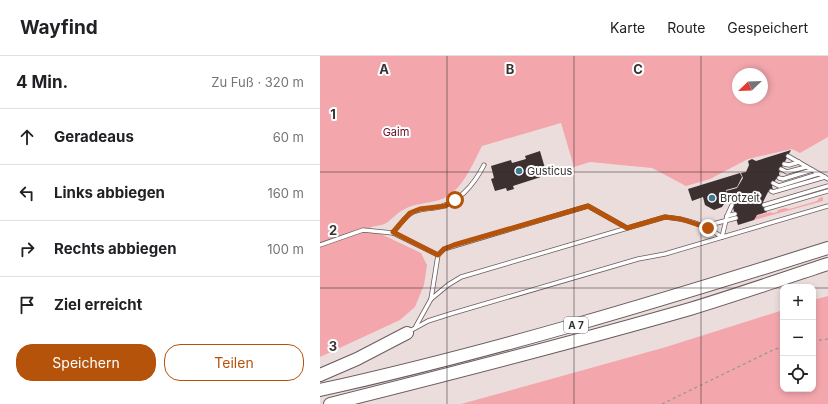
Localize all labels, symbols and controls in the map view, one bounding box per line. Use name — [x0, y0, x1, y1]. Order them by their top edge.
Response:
text: Wayfind — [20, 16, 98, 39]
text: Karte — [610, 19, 645, 36]
text: Route — [667, 19, 705, 36]
text: Gespeichert — [727, 19, 808, 36]
text: A — [379, 61, 389, 77]
text: B — [506, 61, 515, 77]
text: C — [633, 61, 643, 77]
north arrow — [732, 68, 768, 104]
text: 4 Min. — [16, 72, 68, 92]
text: Zu Fuß · 320 m — [211, 74, 304, 90]
text: 1 — [330, 106, 336, 122]
park label: Gaim — [383, 125, 409, 139]
icon: ahead — [16, 126, 38, 148]
text: Geradeaus — [54, 127, 134, 146]
text: 60 m — [273, 129, 304, 145]
place label: Gusticus — [527, 164, 573, 178]
marker: Gusticus — [514, 166, 524, 176]
icon: left — [16, 182, 38, 204]
text: Links abbiegen — [54, 183, 165, 202]
text: 160 m — [267, 185, 304, 201]
route start — [446, 191, 464, 209]
place label: Brotzeit — [720, 191, 760, 205]
marker: Brotzeit — [707, 193, 717, 203]
route end — [699, 219, 717, 237]
text: 2 — [329, 222, 337, 238]
icon: right — [16, 238, 38, 260]
text: Rechts abbiegen — [54, 239, 176, 258]
text: 100 m — [267, 241, 304, 257]
map controls — [780, 284, 816, 392]
button: + — [780, 284, 816, 320]
icon: arrive — [16, 294, 38, 316]
text: Ziel erreicht — [54, 295, 142, 314]
road number: A 7 — [564, 317, 588, 333]
button: − — [780, 320, 816, 356]
text: 3 — [329, 338, 337, 354]
button: Speichern — [16, 344, 156, 381]
button: Teilen — [164, 344, 304, 381]
button: locate — [780, 356, 816, 392]

